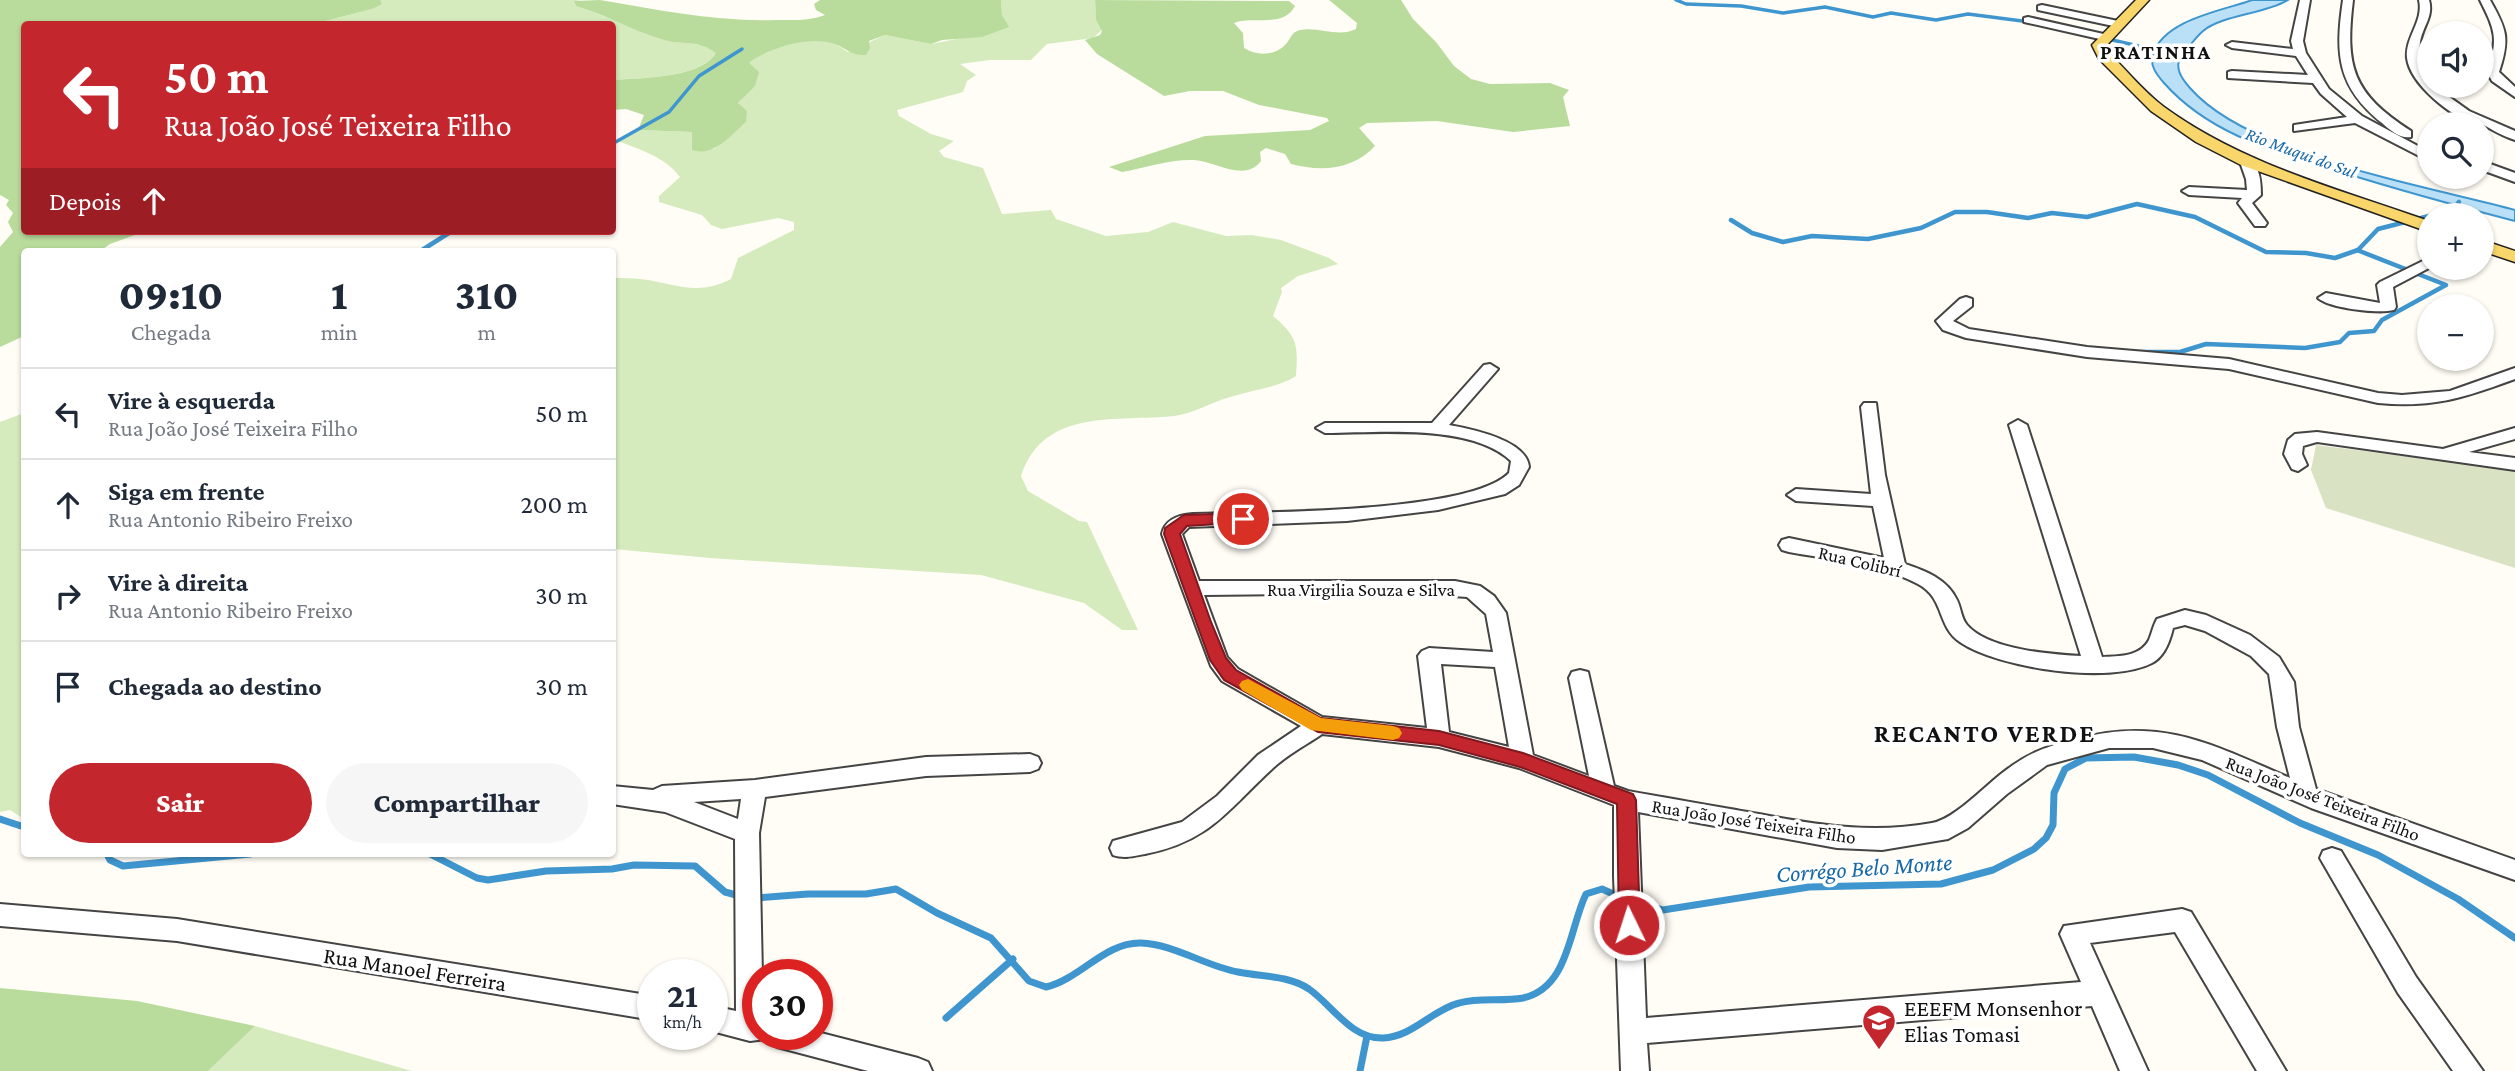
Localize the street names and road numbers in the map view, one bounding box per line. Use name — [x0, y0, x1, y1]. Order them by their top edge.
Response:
street label: Rua Colibrí — [1816, 542, 1905, 581]
street label: Rua Virgilia Souza e Silva — [1267, 579, 1455, 600]
street label: Rua João José Teixeira Filho — [2223, 752, 2423, 845]
street label: Rua João José Teixeira Filho — [1650, 795, 1858, 848]
street label: Rua Manoel Ferreira — [322, 942, 509, 996]

